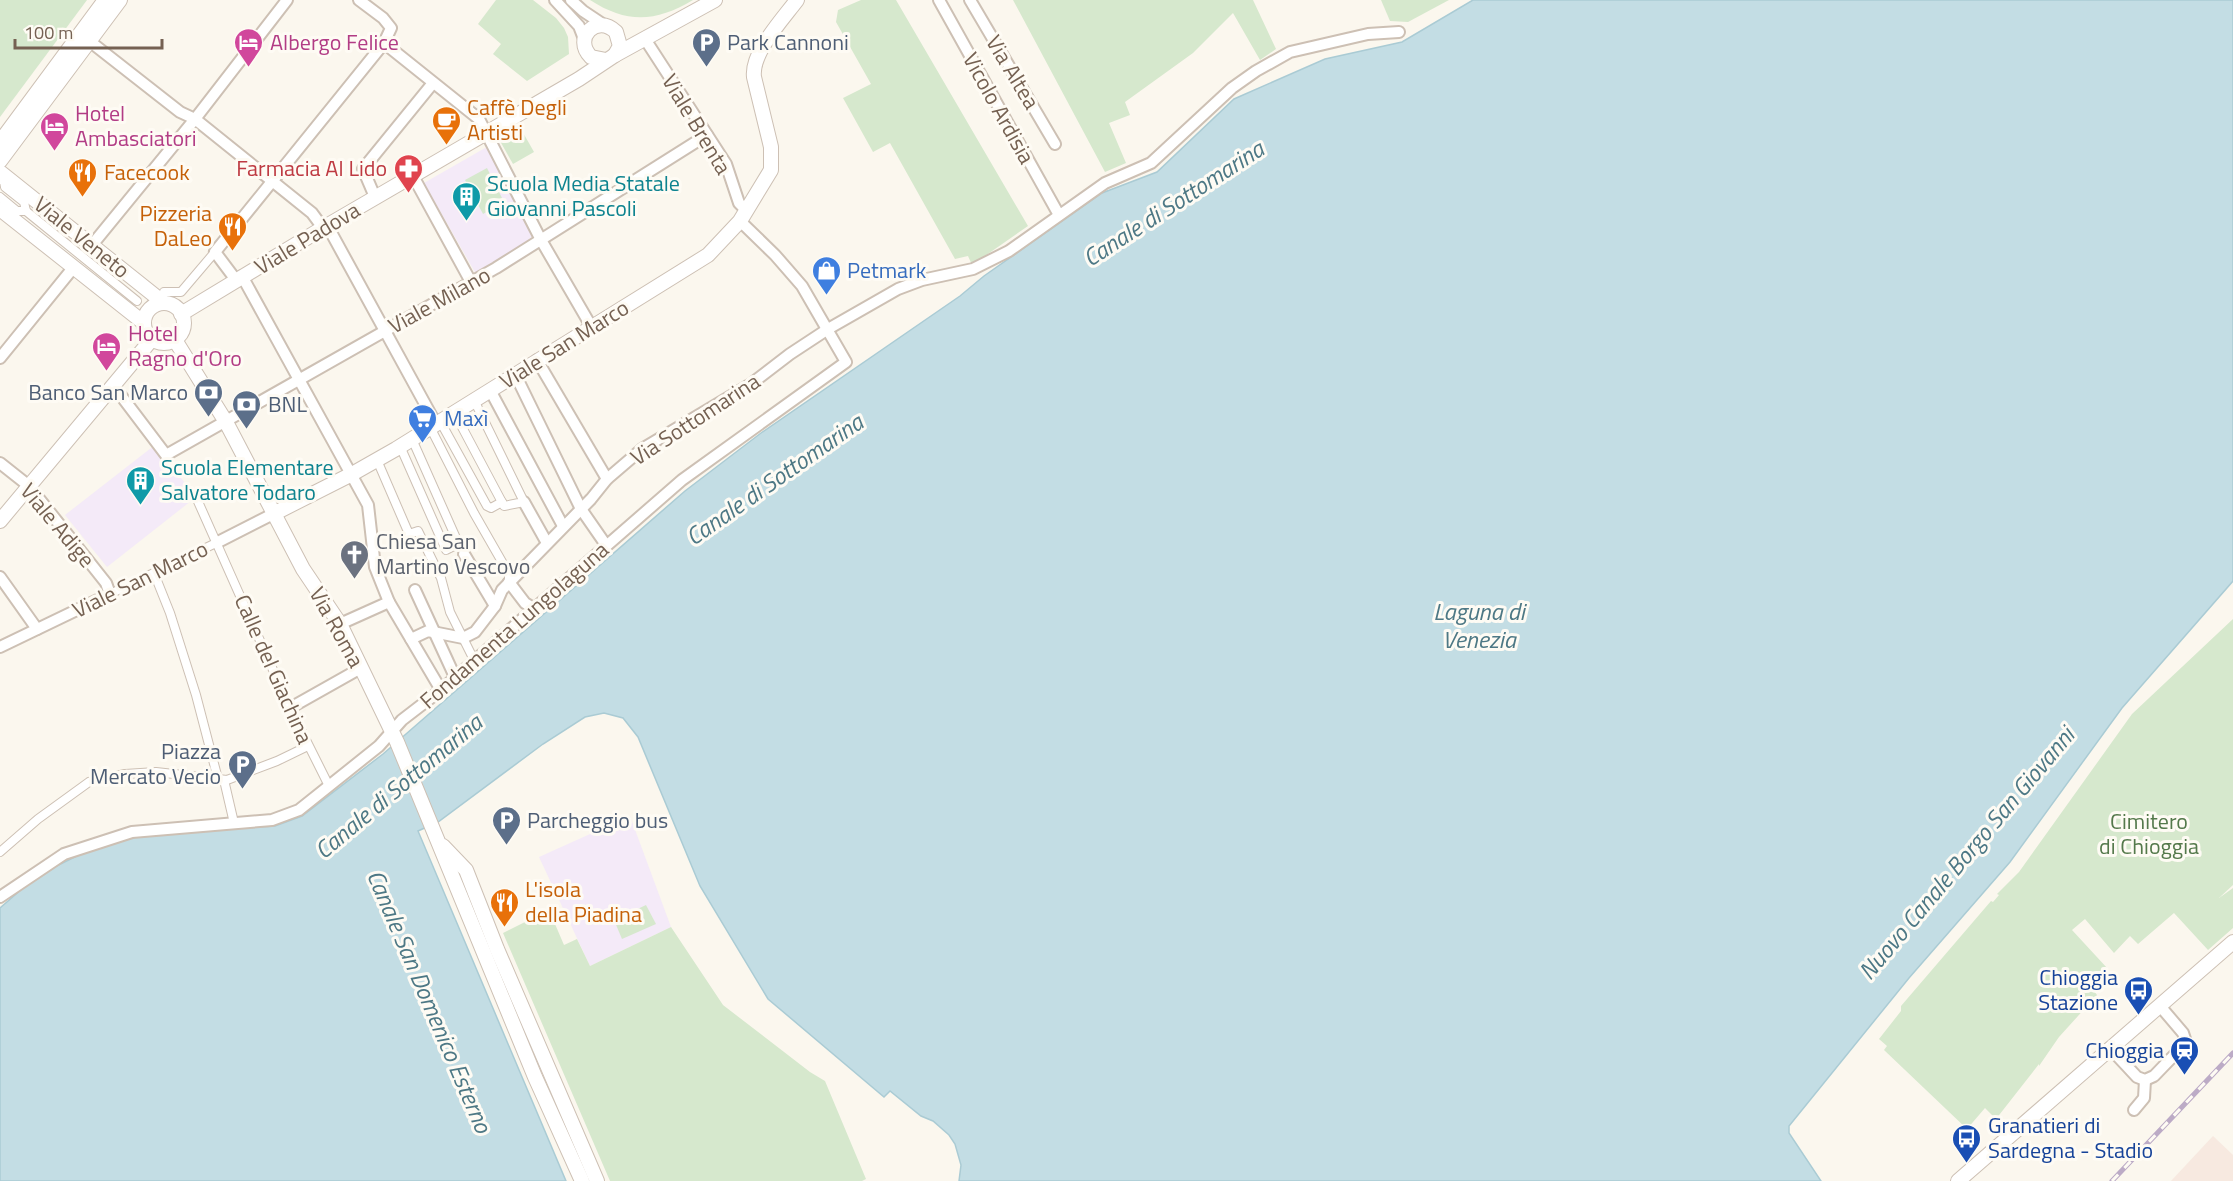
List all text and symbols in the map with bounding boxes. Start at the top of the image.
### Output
scale bar [15,12,162,50]
text: 100 m [24,19,73,46]
place label: Albergo Felice [270,25,399,59]
place label: Park Cannoni [727,25,849,59]
hotel icon: Albergo Felice [233,26,265,68]
parking icon: Park Cannoni [690,26,722,68]
street label: Via Altea [977,28,1049,116]
street label: Vicolo Ardisia [954,46,1044,170]
street label: Viale Brenta [654,67,740,181]
place label: Caffè Degli Artisti [467,90,567,149]
place label: Hotel Ambasciatori [75,96,197,155]
cafe icon: Caffè Degli Artisti [430,104,462,146]
hotel icon: Hotel Ambasciatori [38,110,70,152]
water label: Canale di Sottomarina [1075,130,1272,275]
place label: Farmacia Al Lido [236,151,387,185]
pharmacy icon: Farmacia Al Lido [392,152,424,194]
place label: Facecook [104,155,190,189]
restaurant icon: Facecook [67,156,99,198]
place label: Scuola Media Statale Giovanni Pascoli [487,166,680,225]
building icon: Scuola Media Statale Giovanni Pascoli [450,180,482,222]
street label: Viale Veneto [27,188,137,286]
street label: Viale Padova [248,193,366,283]
place label: Pizzeria DaLeo [140,196,212,255]
restaurant icon: Pizzeria DaLeo [217,210,249,252]
place label: Petmark [847,253,927,287]
shop icon: Petmark [810,254,842,296]
street label: Viale Milano [382,258,496,342]
street label: Viale San Marco [493,291,635,397]
place label: Hotel Ragno d'Oro [128,316,242,375]
hotel icon: Hotel Ragno d'Oro [91,330,123,372]
street label: Via Sottomarina [623,364,767,474]
place label: Banco San Marco [28,375,188,409]
bank icon: Banco San Marco [193,376,225,418]
place label: BNL [268,387,307,421]
bank icon: BNL [231,388,263,430]
place label: Maxì [444,401,488,435]
supermarket icon: Maxì [407,402,439,444]
water label: Canale di Sottomarina [678,403,872,554]
place label: Scuola Elementare Salvatore Todaro [161,450,334,509]
building icon: Scuola Elementare Salvatore Todaro [124,464,156,506]
street label: Viale Adige [12,475,104,575]
place label: Chiesa San Martino Vescovo [376,524,530,583]
street label: Viale San Marco [66,531,214,627]
street label: Fondamenta Lungolaguna [412,533,616,717]
church icon: Chiesa San Martino Vescovo [339,538,371,580]
street label: Via Roma [301,580,373,674]
street label: Calle del Giachina [226,589,322,749]
water label: Laguna di Venezia [1433,593,1528,657]
water label: Canale di Sottomarina [306,704,491,867]
water label: Nuovo Canale Borgo San Giovanni [1849,716,2085,987]
place label: Piazza Mercato Vecio [90,734,221,793]
parking icon: Piazza Mercato Vecio [226,748,258,790]
place label: Parcheggio bus [527,803,668,837]
parking icon: Parcheggio bus [490,804,522,846]
park label: Cimitero di Chioggia [2099,804,2199,863]
water label: Canale San Domenico Esterno [358,864,502,1139]
place label: L'isola della Piadina [525,872,642,931]
restaurant icon: L'isola della Piadina [488,886,520,928]
place label: Chioggia Stazione [2038,960,2118,1019]
bus stop icon: Chioggia Stazione [2123,974,2155,1016]
place label: Chioggia [2085,1033,2164,1067]
station icon: Chioggia [2169,1034,2201,1076]
place label: Granatieri di Sardegna - Stadio [1988,1108,2153,1167]
bus stop icon: Granatieri di Sardegna - Stadio [1951,1122,1983,1164]

